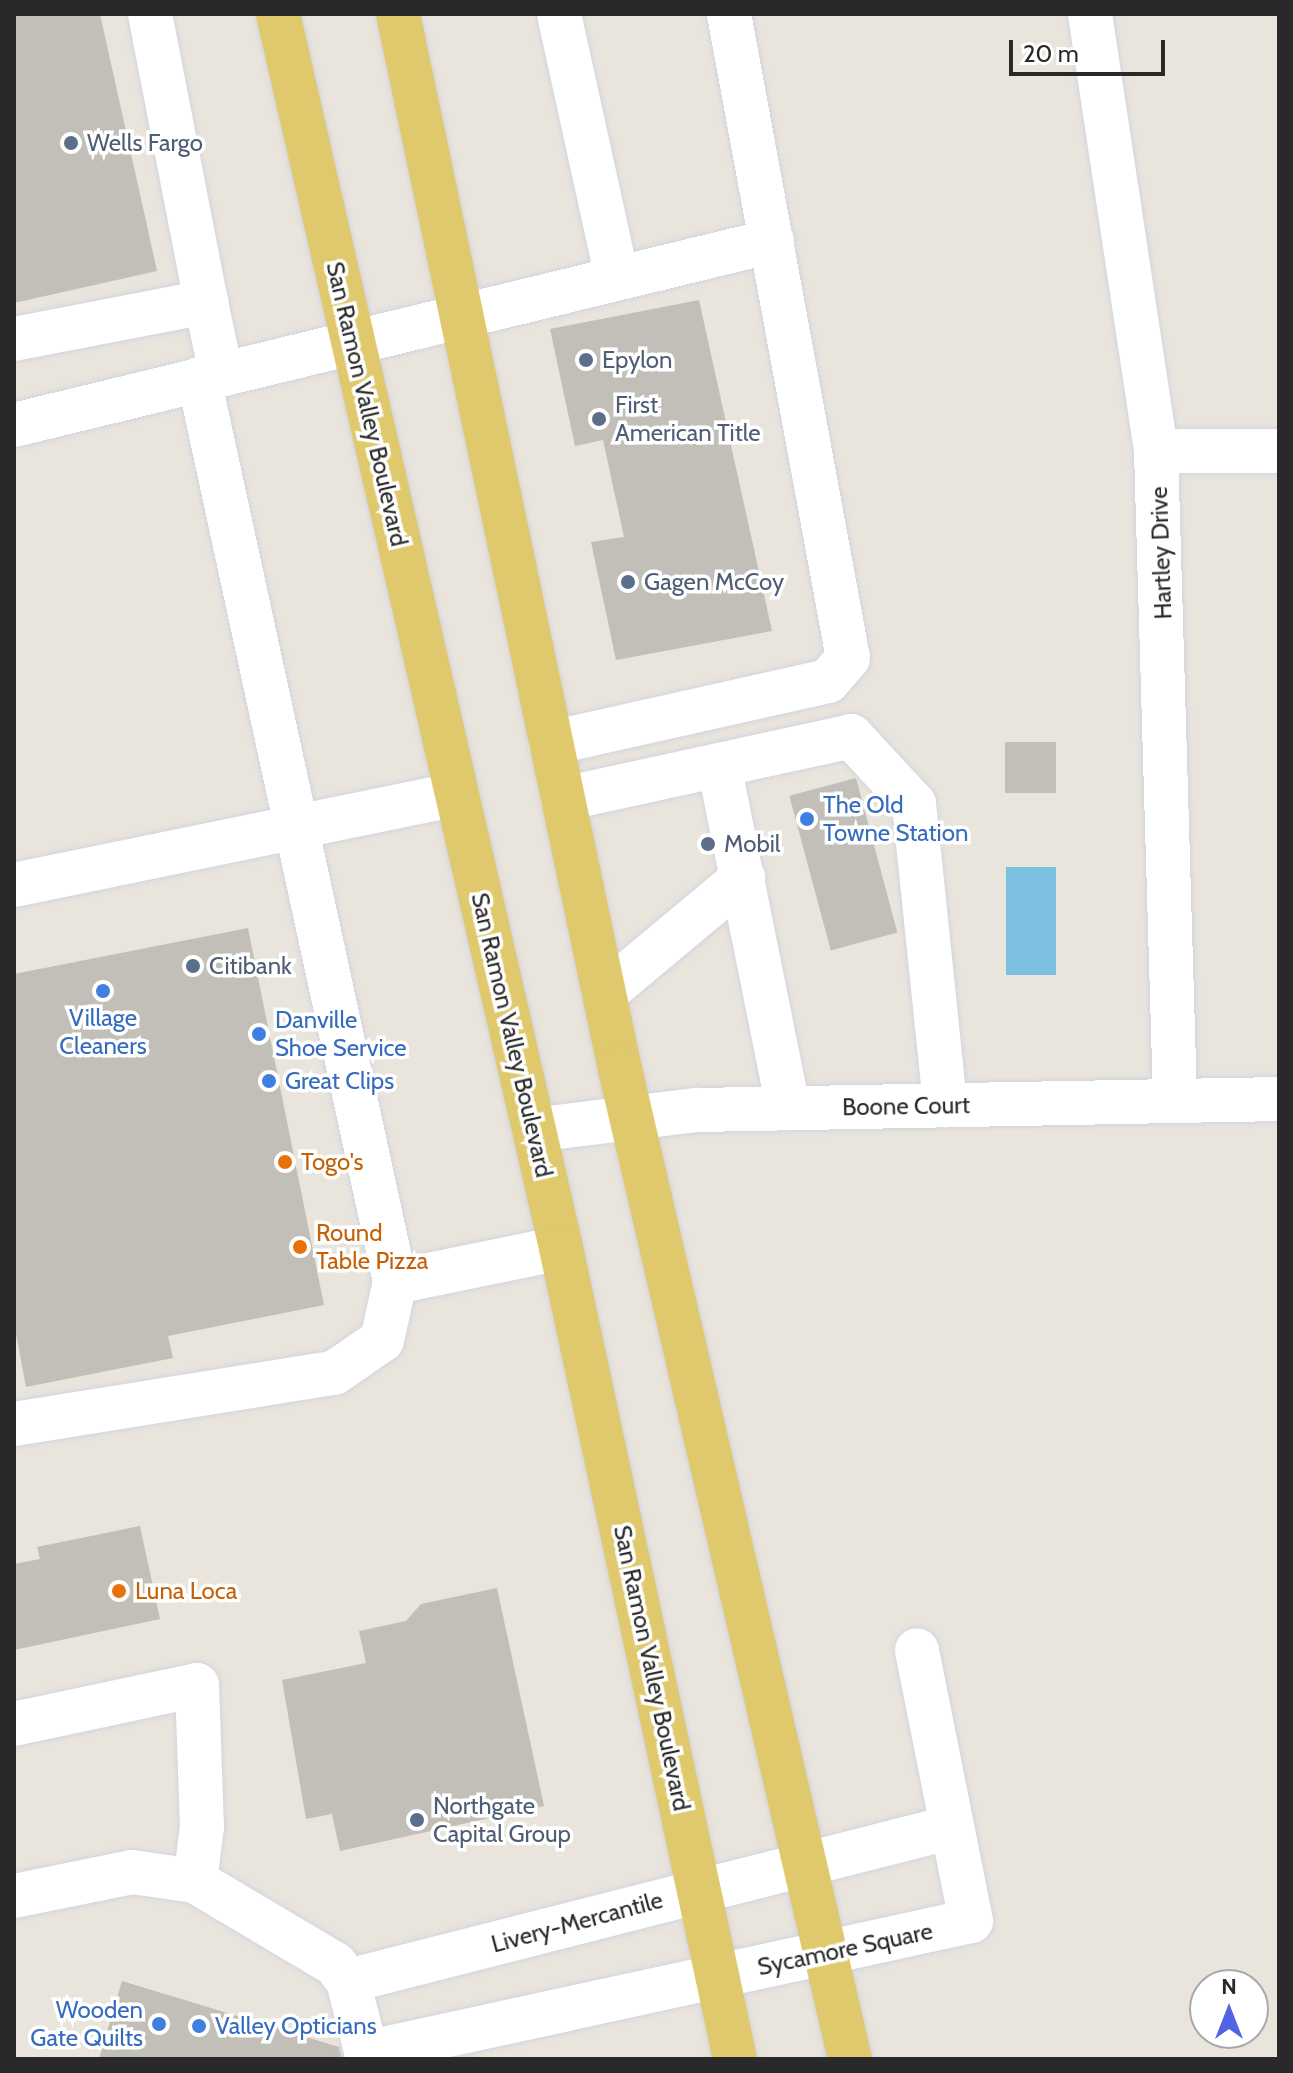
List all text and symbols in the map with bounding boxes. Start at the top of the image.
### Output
scale bar [1013,24,1169,74]
text: 20 m [1023,39,1079,68]
place label: Wells Fargo [87,129,203,157]
marker: Wells Fargo [62,134,80,152]
street label: San Ramon Valley Boulevard [320,259,414,549]
place label: Epylon [602,346,672,374]
marker: Epylon [577,351,595,369]
place label: First American Title [615,391,761,447]
marker: First American Title [590,410,608,428]
street label: Hartley Drive [1144,486,1178,620]
place label: Gagen McCoy [644,568,784,596]
marker: Gagen McCoy [619,573,637,591]
place label: The Old Towne Station [823,791,968,847]
marker: The Old Towne Station [798,810,816,828]
place label: Mobil [724,830,780,858]
marker: Mobil [699,835,717,853]
street label: San Ramon Valley Boulevard [465,890,559,1180]
place label: Citibank [209,952,292,980]
marker: Citibank [184,957,202,975]
marker: Village Cleaners [94,982,112,1000]
place label: Village Cleaners [59,1004,147,1060]
place label: Danville Shoe Service [275,1006,407,1062]
marker: Danville Shoe Service [250,1025,268,1043]
place label: Great Clips [285,1067,394,1095]
marker: Great Clips [260,1072,278,1090]
street label: Boone Court [842,1090,970,1122]
place label: Togo's [301,1148,364,1176]
marker: Togo's [276,1153,294,1171]
place label: Round Table Pizza [316,1219,428,1275]
marker: Round Table Pizza [291,1238,309,1256]
street label: San Ramon Valley Boulevard [608,1523,696,1813]
place label: Luna Loca [135,1577,237,1605]
marker: Luna Loca [110,1582,128,1600]
place label: Northgate Capital Group [433,1792,571,1848]
marker: Northgate Capital Group [408,1811,426,1829]
street label: Livery-Mercantile [488,1885,666,1959]
street label: Sycamore Square [755,1916,935,1982]
north arrow [1189,1969,1269,2049]
text: N [1221,1973,1237,2000]
place label: Wooden Gate Quilts [30,1996,143,2052]
place label: Valley Opticians [215,2012,377,2040]
marker: Wooden Gate Quilts [150,2015,168,2033]
marker: Valley Opticians [190,2017,208,2035]

